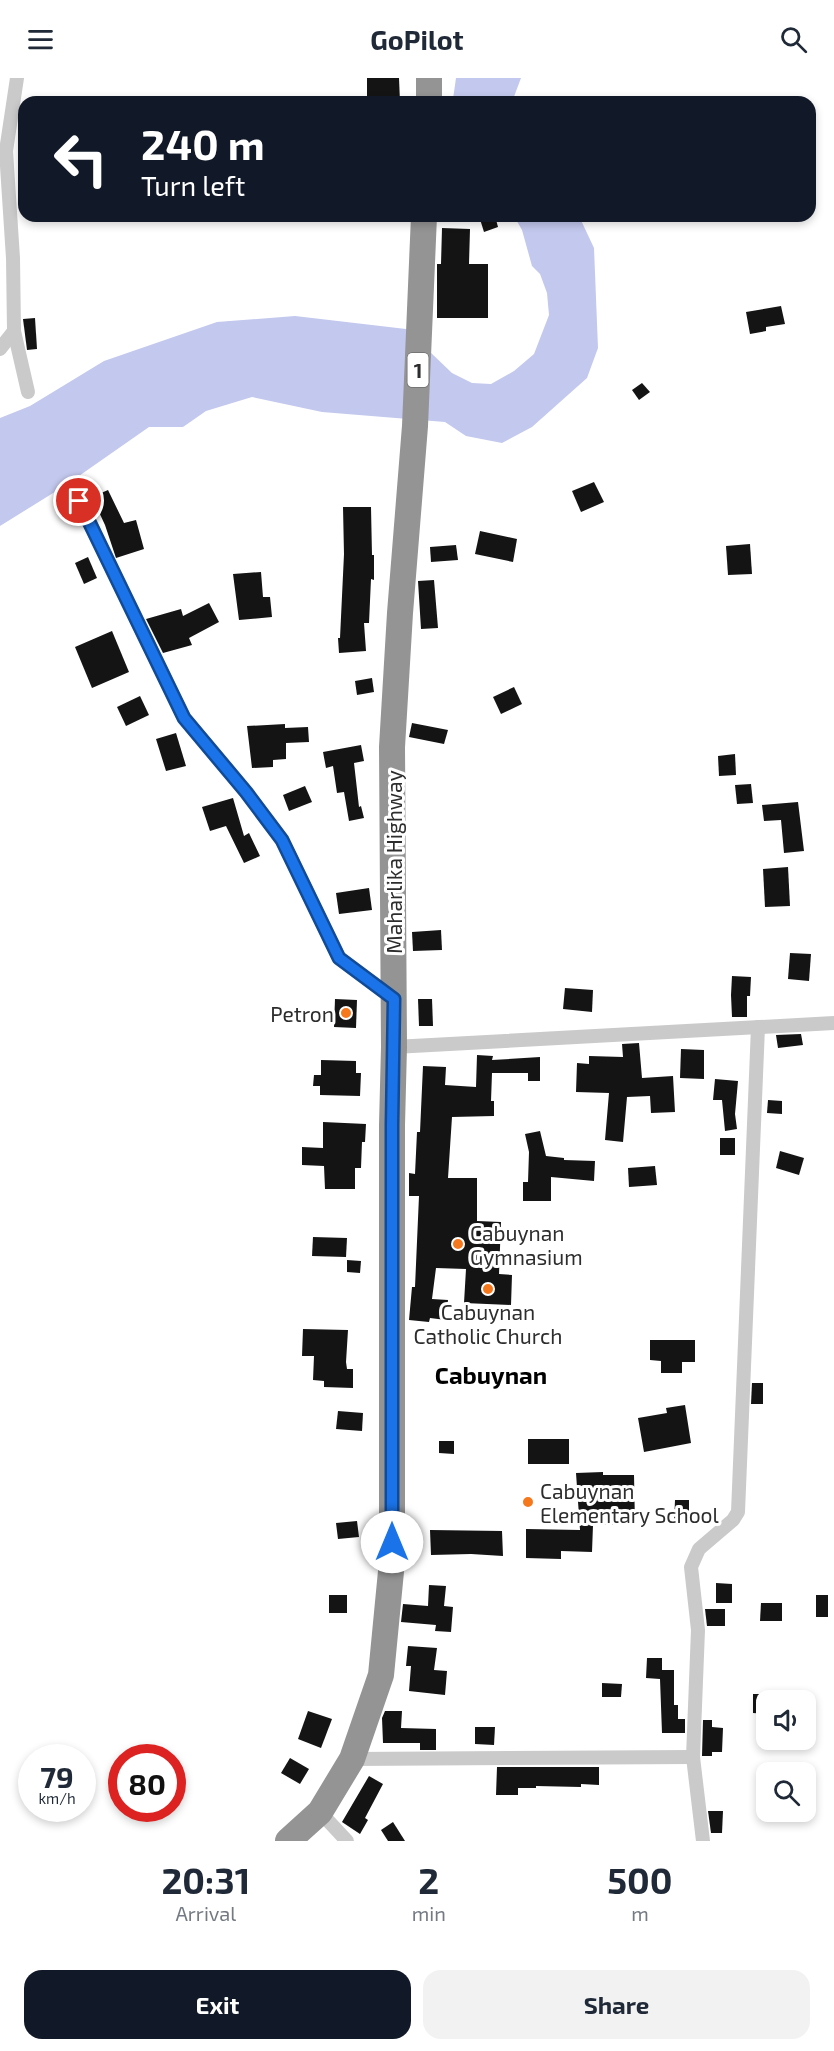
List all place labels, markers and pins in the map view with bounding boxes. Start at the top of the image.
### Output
pin [53,475,104,526]
place label: Petron [270,1001,334,1026]
marker: Petron [339,1006,353,1020]
place label: Cabuynan Gymnasium [470,1220,583,1269]
marker: Cabuynan Gymnasium [451,1237,465,1251]
marker: Cabuynan Catholic Church [481,1282,495,1296]
place label: Cabuynan Catholic Church [414,1299,562,1348]
place label: Cabuynan Elementary School [540,1478,720,1527]
marker: Cabuynan Elementary School [521,1495,535,1509]

